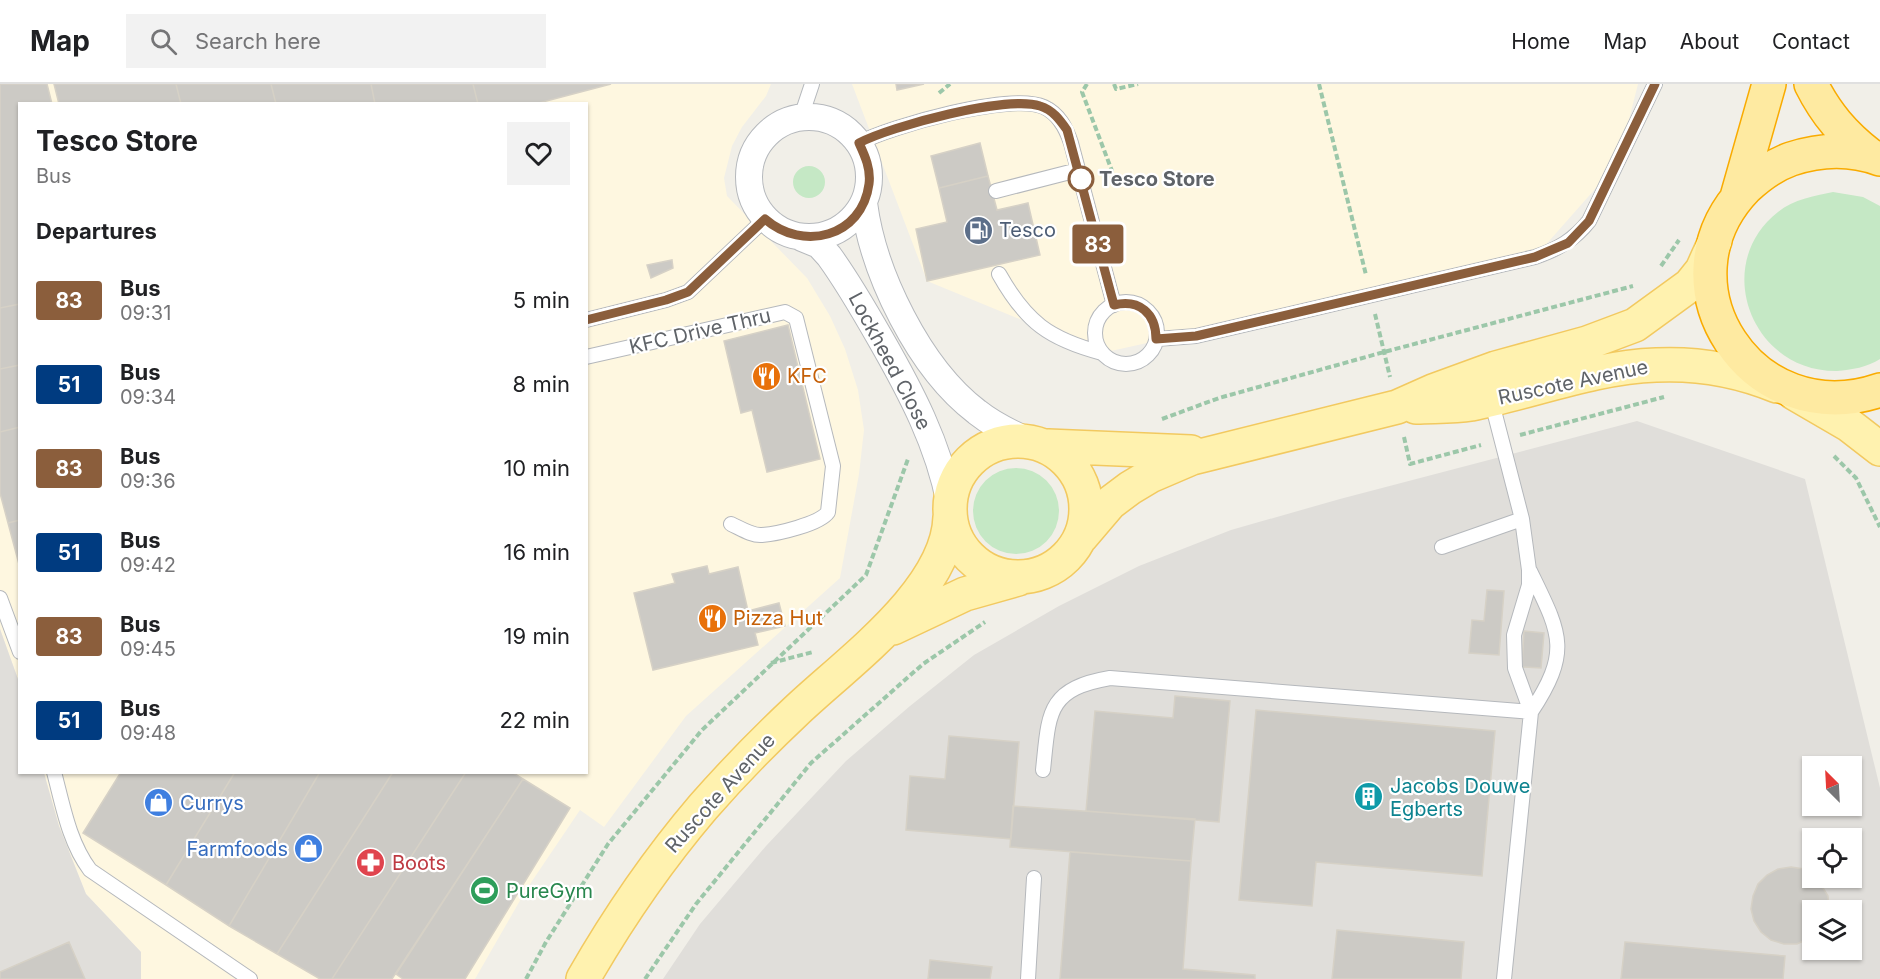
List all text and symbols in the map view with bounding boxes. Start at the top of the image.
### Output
search box [126,14,546,68]
text: Map [30,24,90,58]
icon: search [147,25,180,58]
text: Search here [195,28,321,54]
text: Home [1511,29,1570,54]
text: Map [1603,29,1647,54]
text: About [1680,29,1739,54]
text: Contact [1772,29,1850,54]
button: heart [507,122,570,185]
text: Tesco Store [36,124,198,158]
text: Bus [36,164,71,188]
marker: Tesco Store [1068,166,1094,192]
place label: Tesco Store [1099,167,1215,191]
fuel station icon: Tesco [962,214,994,246]
text: Departures [36,218,157,244]
place label: Tesco [999,218,1056,242]
line badge: 83 [1071,224,1125,264]
text: 83 [1084,232,1112,257]
text: Bus [120,275,161,301]
text: 5 min [513,287,570,313]
text: 83 [55,288,83,313]
street label: Lockheed Close [844,288,936,434]
text: 09:31 [120,301,171,325]
street label: KFC Drive Thru [627,303,773,359]
street label: Ruscote Avenue [1496,354,1650,410]
text: Bus [120,359,161,385]
restaurant icon: KFC [750,360,782,392]
place label: KFC [787,364,827,388]
text: 8 min [513,371,570,397]
text: 51 [58,372,80,397]
text: 09:34 [120,385,176,409]
text: Bus [120,443,161,469]
text: 10 min [503,455,570,481]
text: 83 [55,456,83,481]
text: 09:36 [120,469,176,493]
text: Bus [120,527,161,553]
text: 16 min [504,539,570,565]
text: 51 [58,540,80,565]
text: 09:42 [120,553,176,577]
restaurant icon: Pizza Hut [696,602,728,634]
place label: Pizza Hut [733,606,823,630]
text: Bus [120,611,161,637]
text: 19 min [504,623,570,649]
text: 83 [55,624,83,649]
text: 09:45 [120,637,176,661]
text: Bus [120,695,161,721]
text: 22 min [499,707,570,733]
text: 51 [58,708,80,733]
text: 09:48 [120,721,176,745]
street label: Ruscote Avenue [660,728,780,858]
north arrow [1802,756,1862,816]
map controls [1802,756,1862,960]
place label: Jacobs Douwe Egberts [1390,774,1530,821]
building icon: Jacobs Douwe Egberts [1353,781,1385,813]
shop icon: Currys [143,787,175,819]
place label: Currys [180,791,244,815]
button: locate [1802,828,1862,888]
shop icon: Farmfoods [293,833,325,865]
place label: Farmfoods [186,837,288,861]
pharmacy icon: Boots [355,847,387,879]
place label: Boots [392,851,446,875]
sports icon: PureGym [469,875,501,907]
place label: PureGym [506,879,593,903]
button: layers [1802,900,1862,960]

